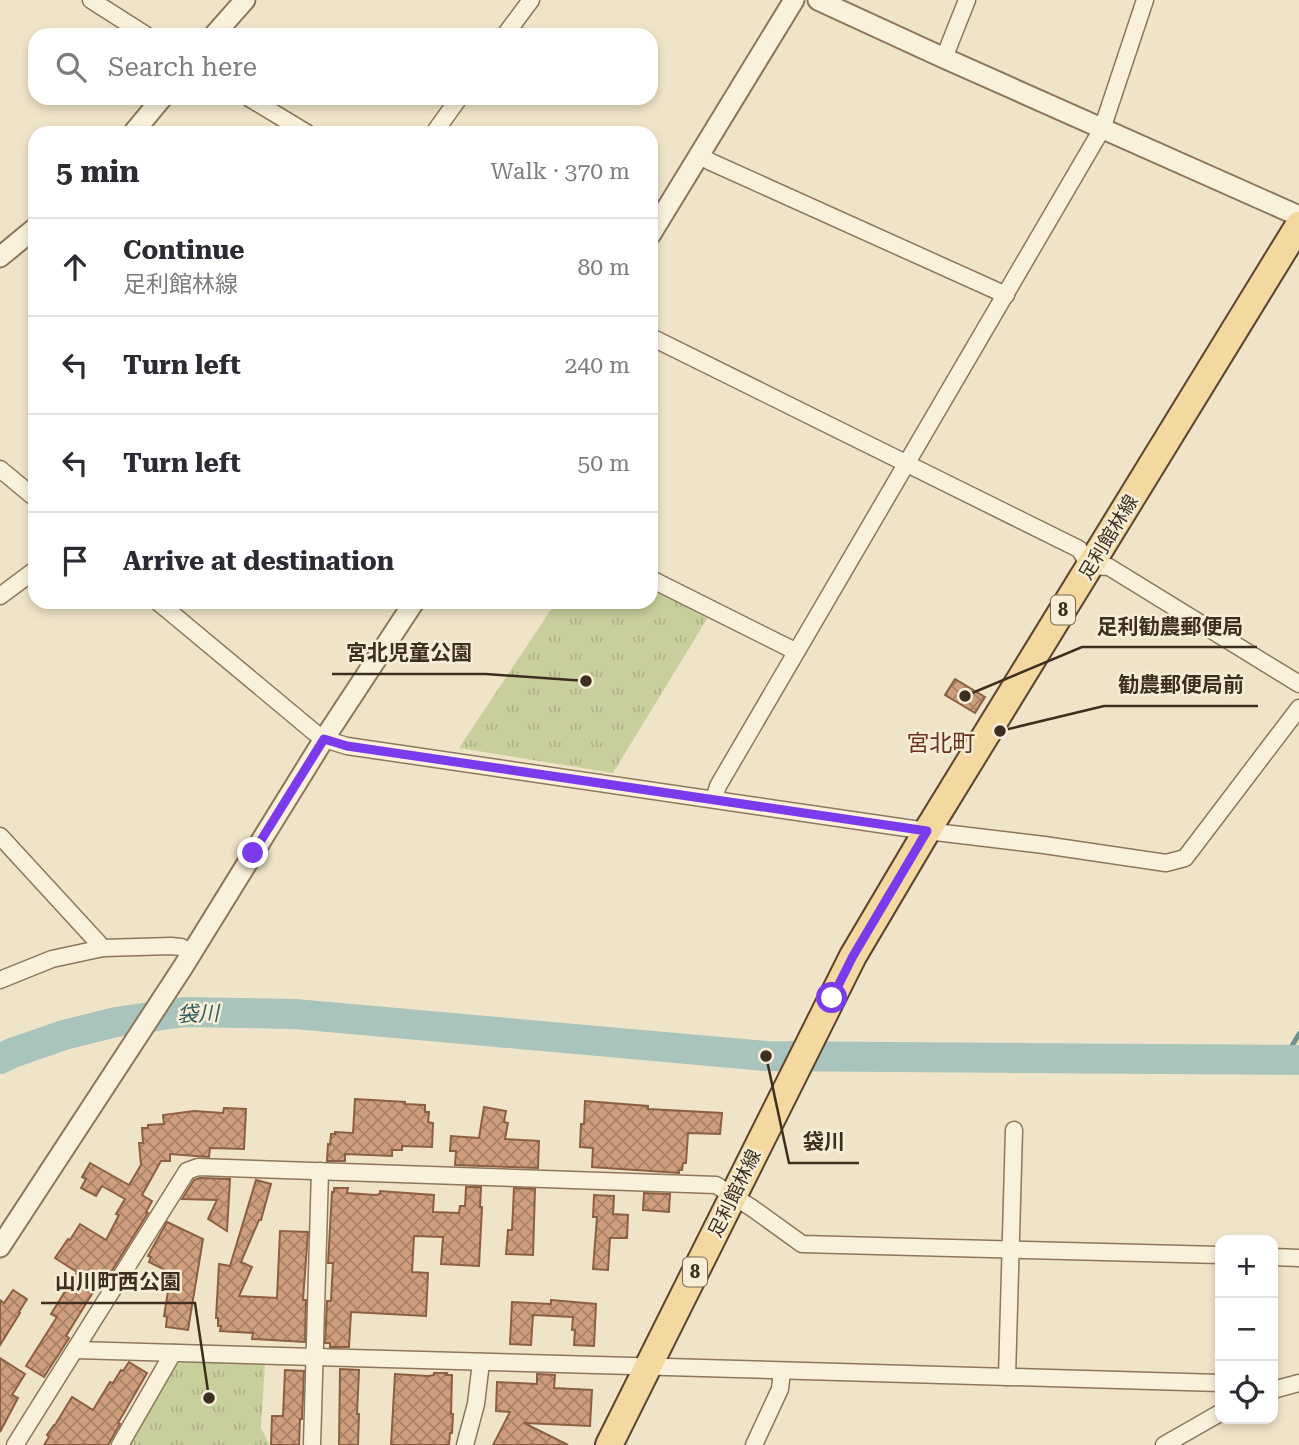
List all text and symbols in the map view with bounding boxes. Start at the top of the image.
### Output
search box [28,28,658,105]
icon: search [52,48,90,86]
text: Search here [108,52,257,82]
text: 5 min [56,154,139,189]
text: Walk · 370 m [491,158,630,185]
text: Continue [123,235,245,265]
icon: ahead [56,248,94,286]
text: 80 m [577,254,630,281]
text: 足利館林線 [123,271,238,298]
icon: left [56,346,94,384]
text: Turn left [123,350,241,380]
text: 240 m [565,352,630,379]
icon: left [56,444,94,482]
text: Turn left [123,448,241,478]
text: 50 m [577,450,630,477]
street label: 足利館林線 [1074,491,1143,584]
icon: arrive [56,542,94,580]
text: Arrive at destination [123,546,394,576]
road number: 8 [1051,596,1075,624]
callout: 足利勧農郵便局 [1082,605,1257,647]
text: 足利勧農郵便局 [1097,615,1244,639]
callout: 宮北児童公園 [332,632,486,674]
text: 宮北児童公園 [346,641,472,665]
callout: 勧農郵便局前 [1104,664,1258,706]
text: 勧農郵便局前 [1118,673,1244,697]
district label: 宮北町 [907,730,976,757]
route end [237,837,268,868]
route start [816,982,847,1013]
water label: 袋川 [177,1001,221,1027]
callout: 袋川 [789,1121,859,1163]
text: 袋川 [803,1130,845,1154]
street label: 足利館林線 [703,1145,766,1241]
map controls [1215,1235,1278,1424]
button: + [1215,1235,1278,1298]
road number: 8 [683,1258,707,1287]
callout: 山川町西公園 [41,1261,195,1303]
text: 山川町西公園 [55,1270,181,1294]
button: − [1215,1298,1278,1361]
button: locate [1215,1361,1278,1424]

